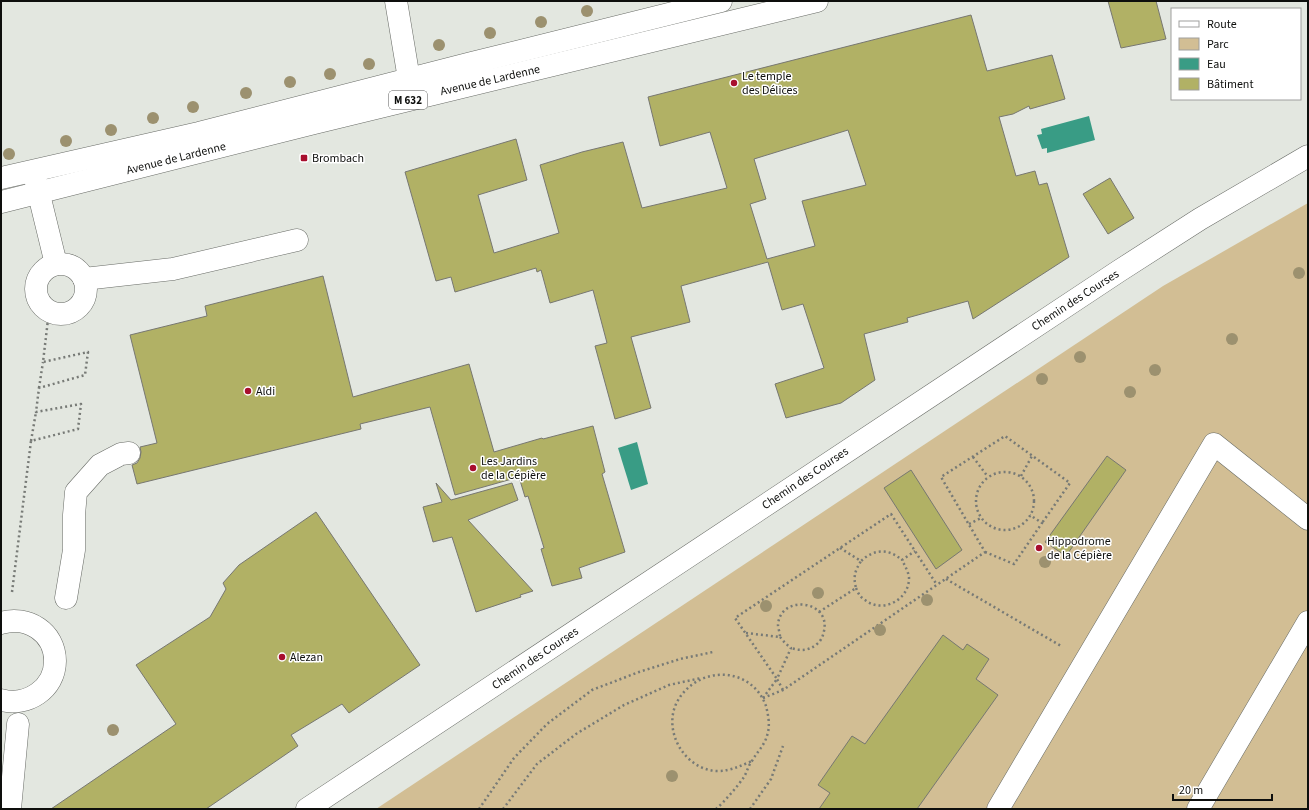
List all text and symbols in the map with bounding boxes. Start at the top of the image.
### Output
legend [1171,8,1301,100]
text: Route [1207,16,1237,33]
text: Parc [1207,36,1229,53]
text: Eau [1207,56,1226,73]
street label: Avenue de Lardenne [438,61,542,100]
place label: Le temple des Délices [742,68,798,99]
text: Bâtiment [1207,76,1253,93]
marker: Le temple des Délices [729,78,739,88]
road number: M 632 [389,91,427,109]
street label: Avenue de Lardenne [125,138,228,179]
place label: Brombach [312,150,364,167]
marker: Brombach [299,153,309,163]
street label: Chemin des Courses [1028,266,1122,335]
place label: Aldi [256,383,275,400]
marker: Aldi [243,386,253,396]
street label: Chemin des Courses [759,443,852,514]
place label: Les Jardins de la Cépière [481,453,546,484]
marker: Les Jardins de la Cépière [468,463,478,473]
place label: Hippodrome de la Cépière [1047,533,1112,564]
marker: Hippodrome de la Cépière [1034,543,1044,553]
street label: Chemin des Courses [489,623,582,694]
place label: Alezan [290,649,323,666]
marker: Alezan [277,652,287,662]
scale bar [1173,776,1272,802]
text: 20 m [1179,782,1203,799]

